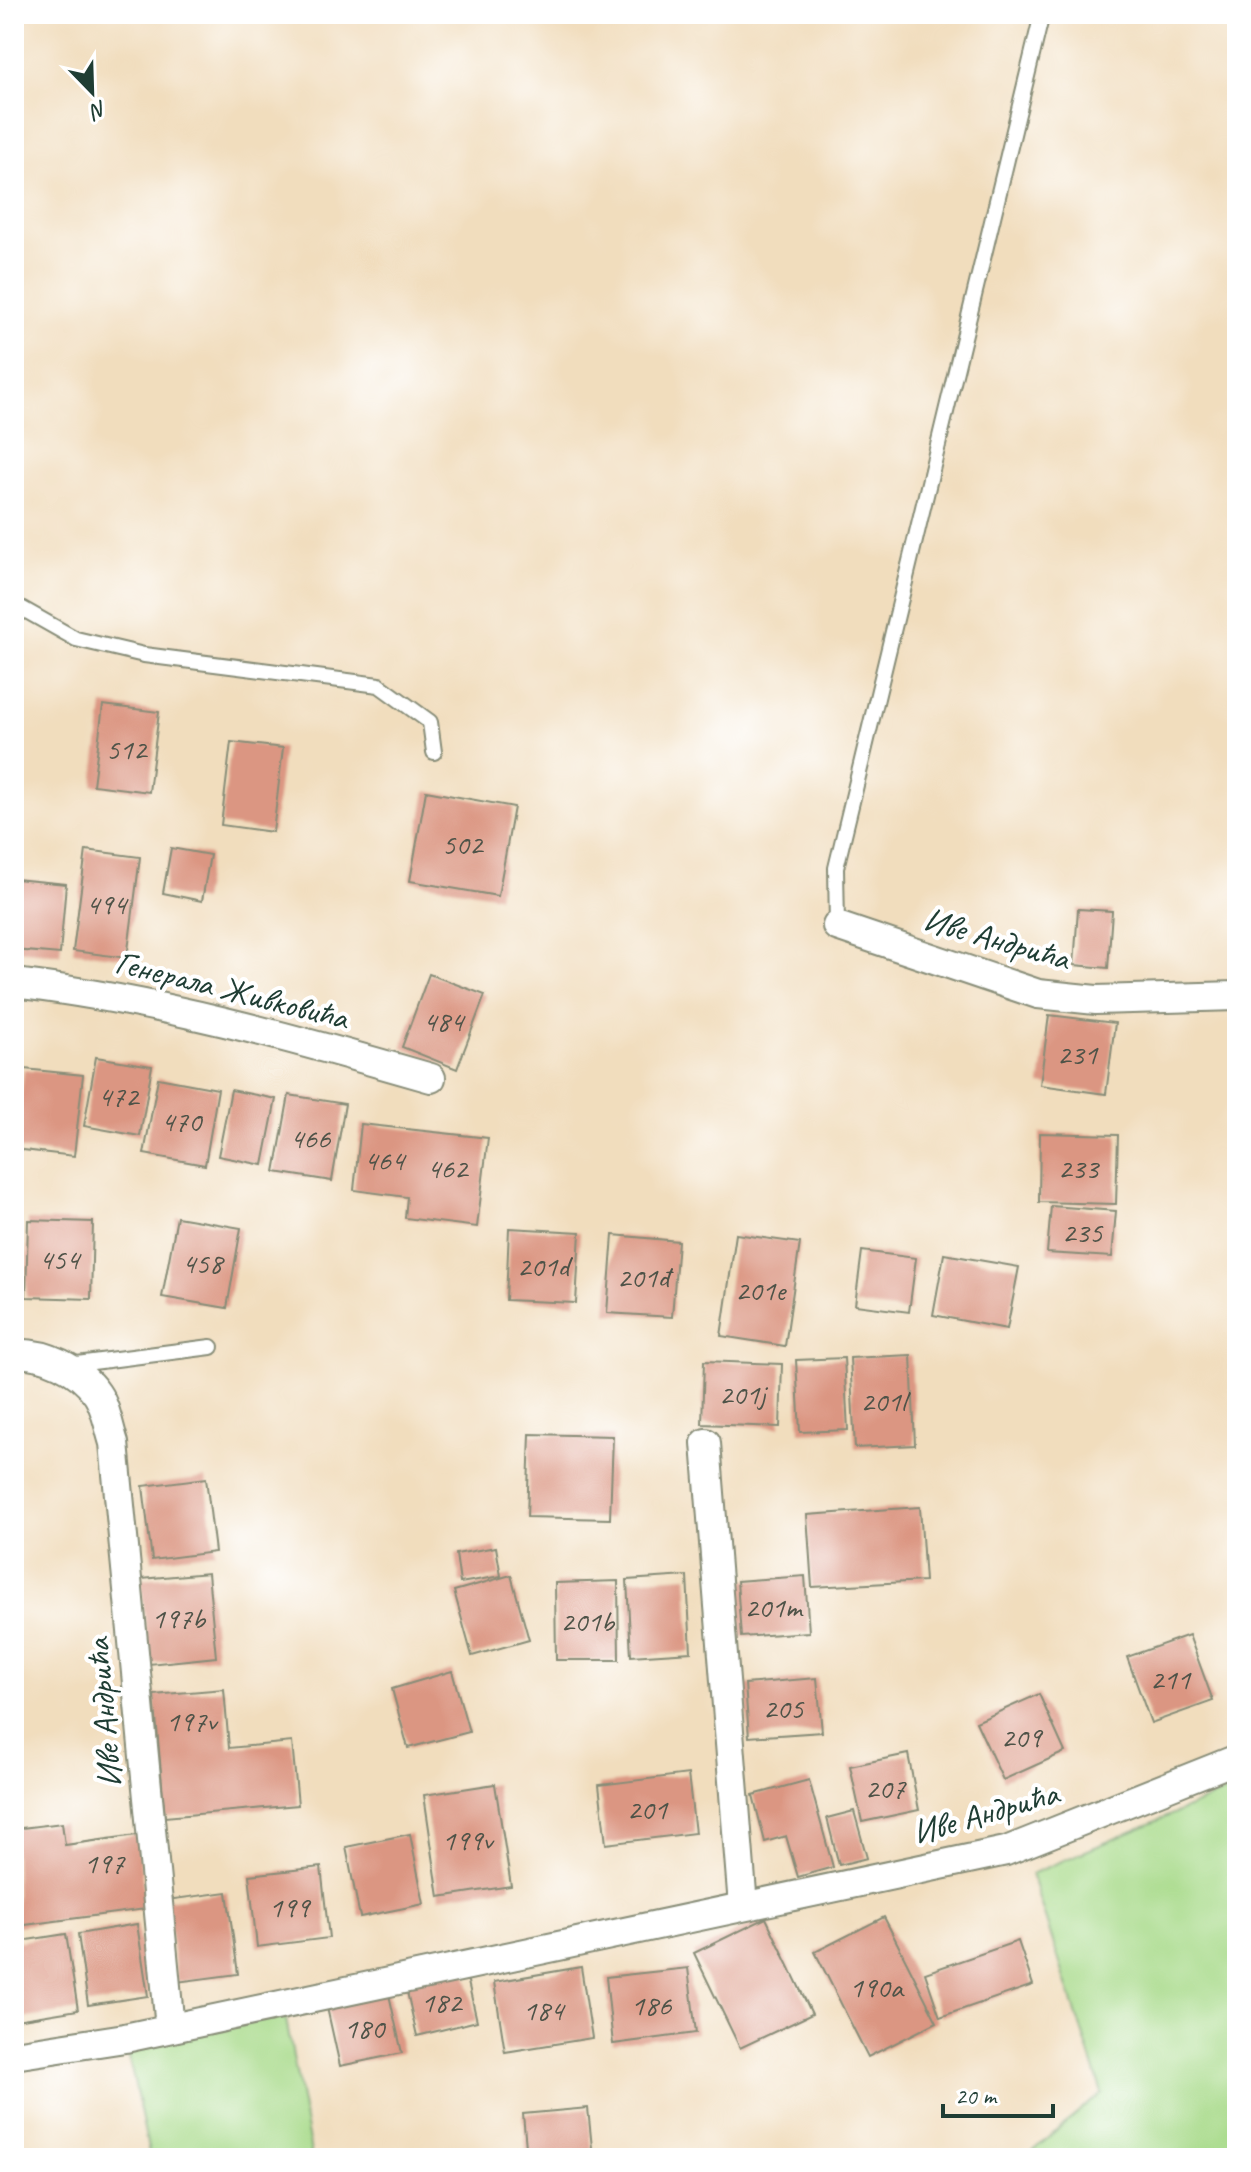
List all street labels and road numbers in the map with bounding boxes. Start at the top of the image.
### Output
street label: Иве Андрића [919,897,1077,980]
street label: Генерала Живковића [111,940,355,1040]
street label: Иве Андрића [75,1634,131,1789]
street label: Иве Андрића [907,1771,1065,1854]

